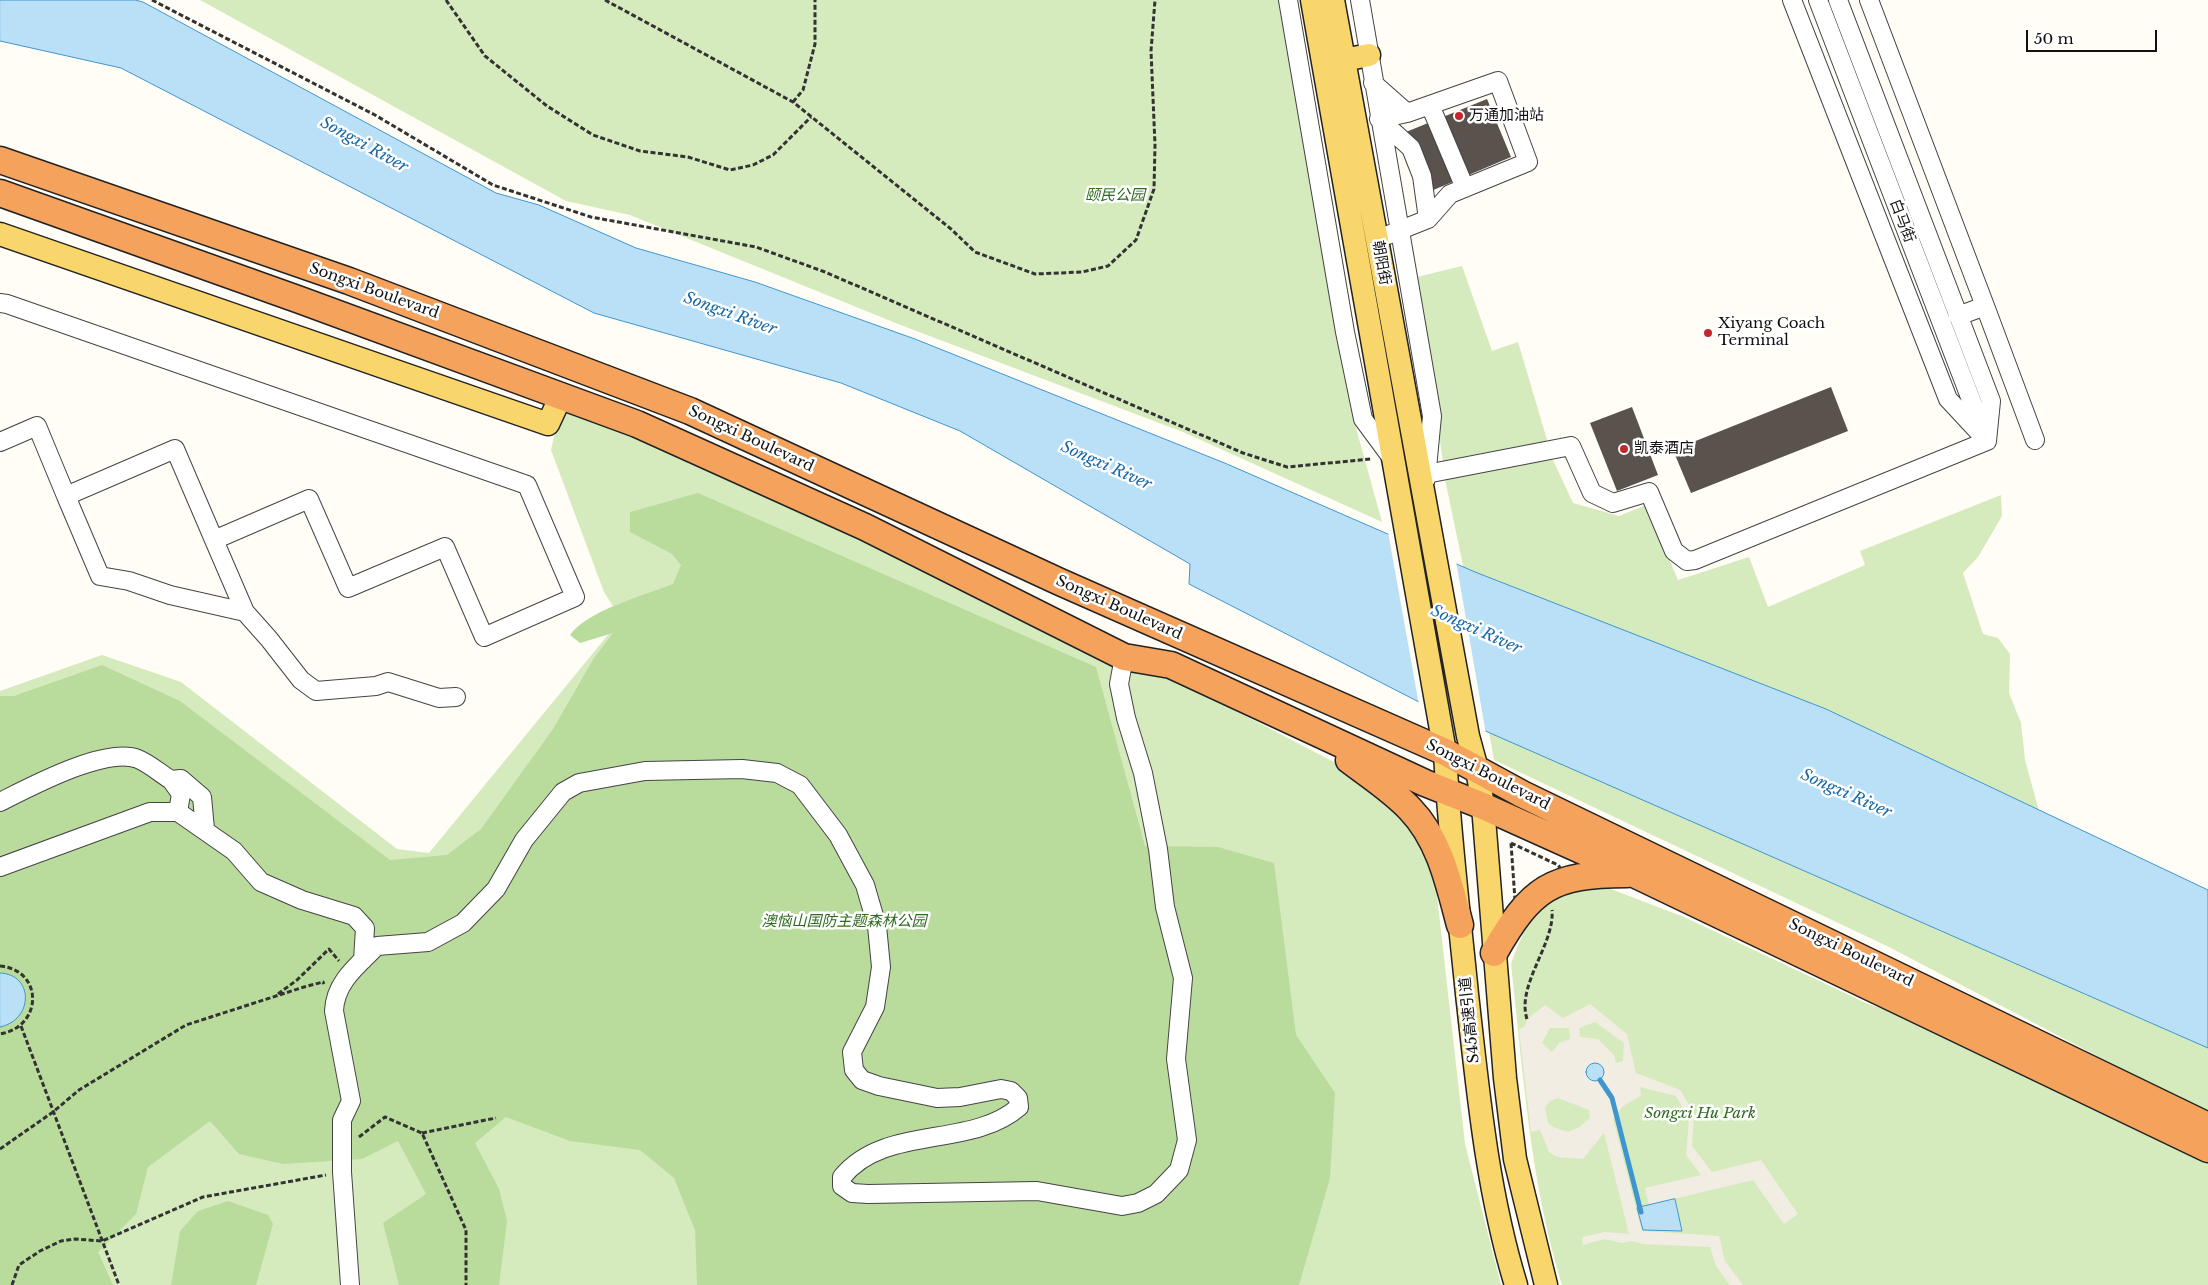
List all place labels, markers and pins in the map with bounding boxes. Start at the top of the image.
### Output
place label: 万通加油站 [1469,107,1544,125]
marker: 万通加油站 [1453,110,1465,122]
place label: Xiyang Coach Terminal [1718,315,1825,350]
marker: Xiyang Coach Terminal [1702,327,1714,339]
place label: 凯泰酒店 [1634,440,1694,458]
marker: 凯泰酒店 [1618,443,1630,455]

